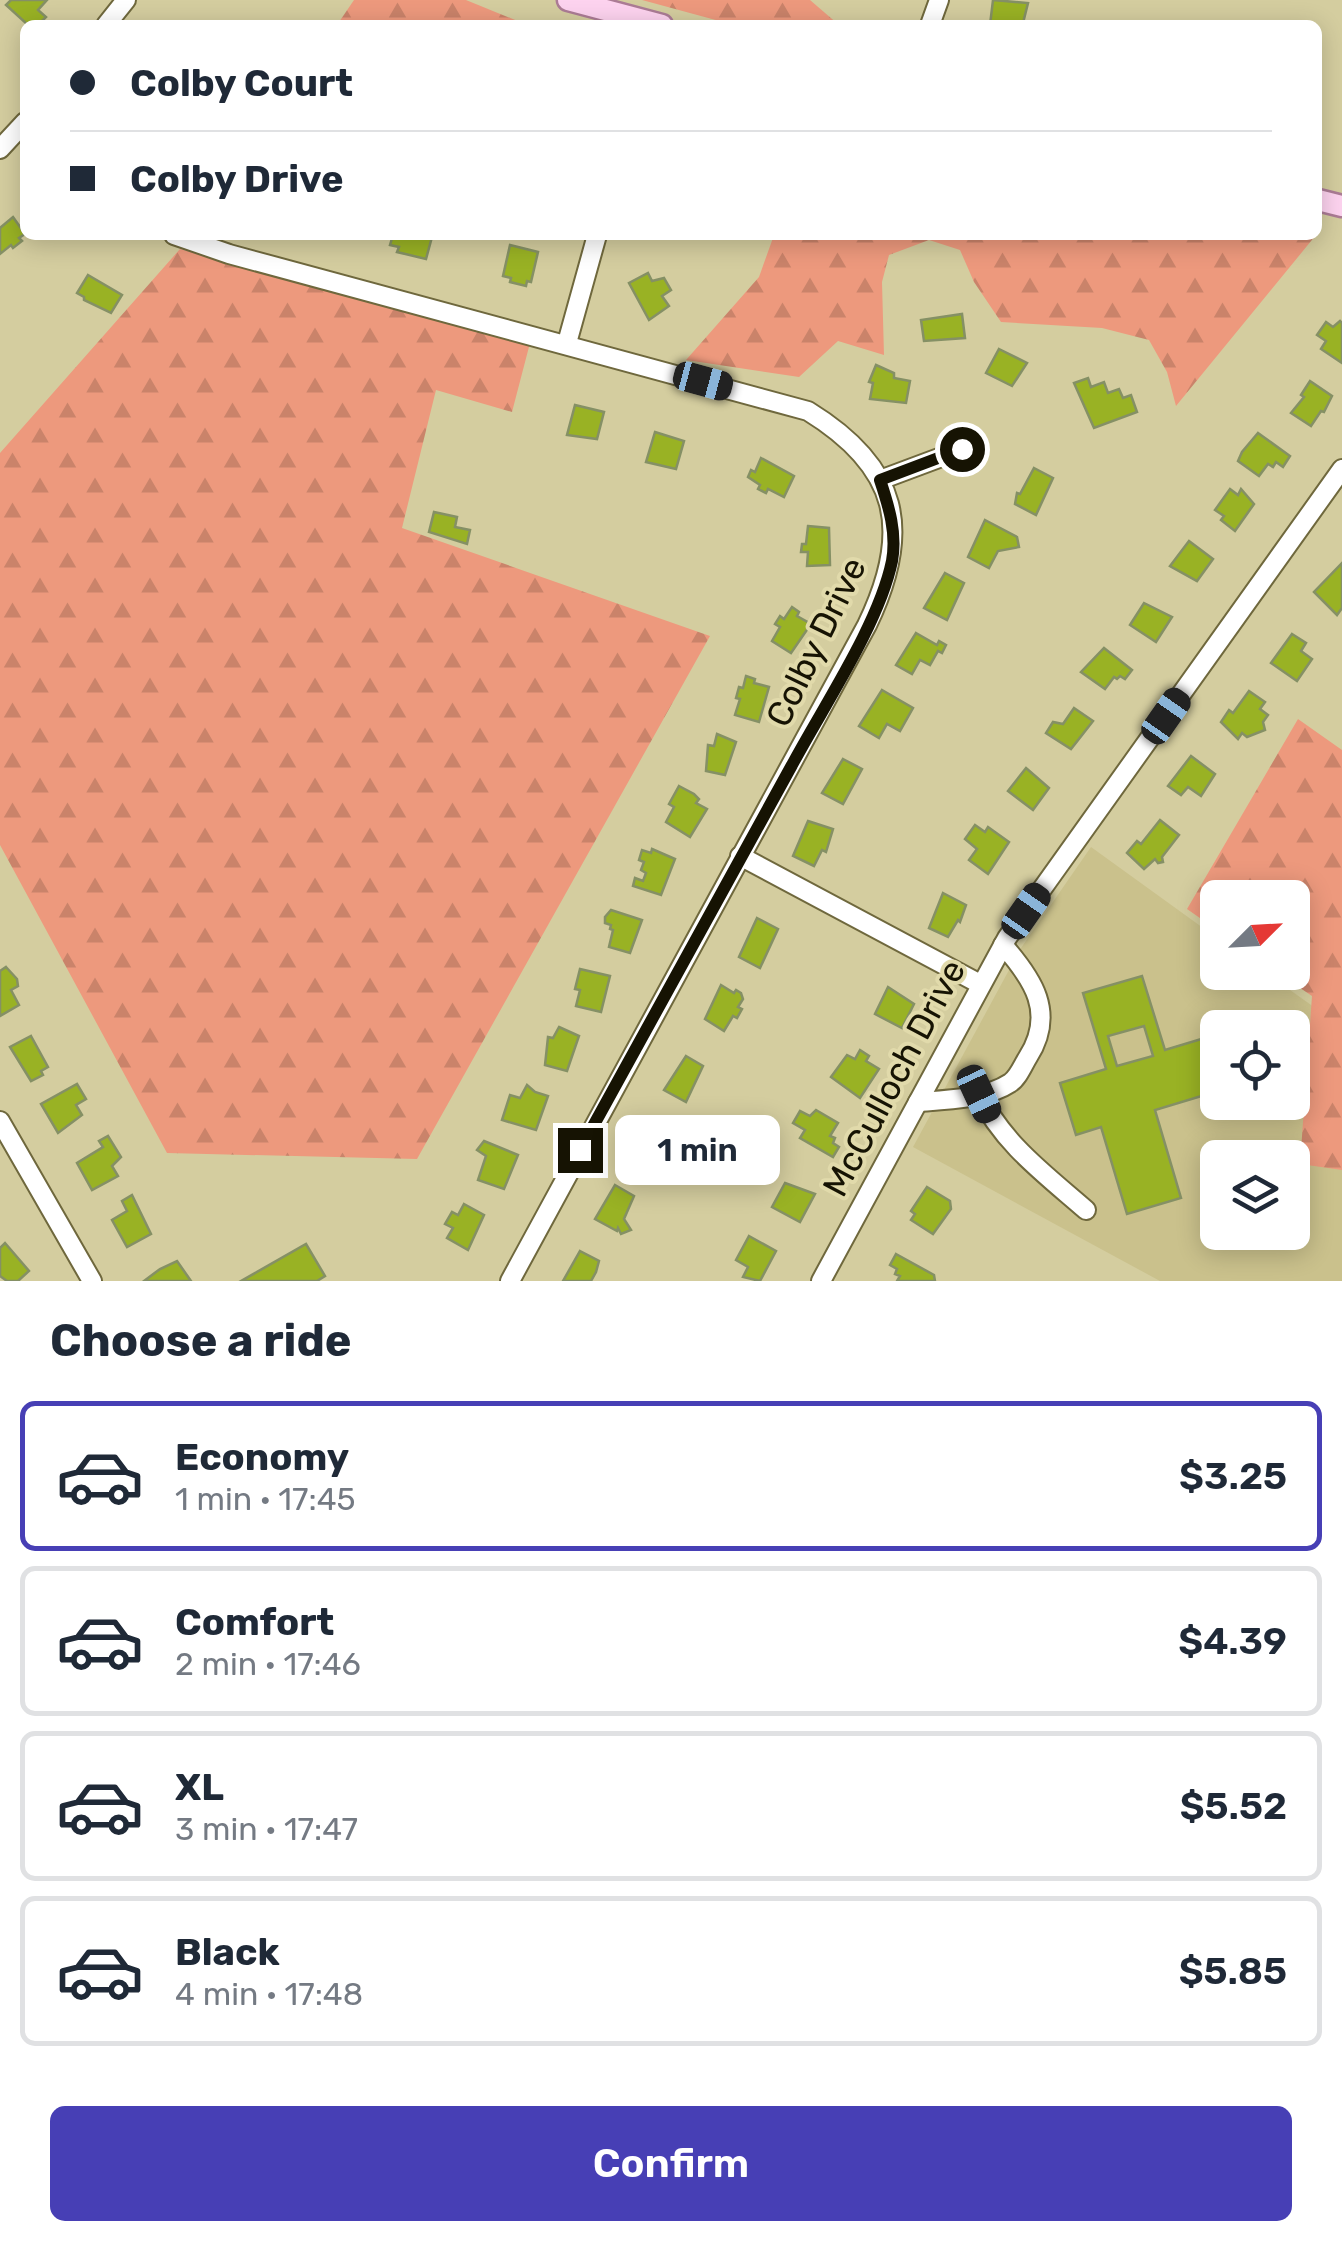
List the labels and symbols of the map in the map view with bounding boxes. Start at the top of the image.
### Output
car [670,359,736,403]
route start [940,427,985,472]
street label: Colby Drive [757,550,875,734]
car [1137,683,1195,749]
car [997,878,1055,944]
north arrow [1200,880,1310,990]
street label: McCulloch Drive [814,952,974,1204]
car [953,1060,1005,1128]
callout: 1 min [615,1115,780,1185]
route end [558,1128,603,1173]

